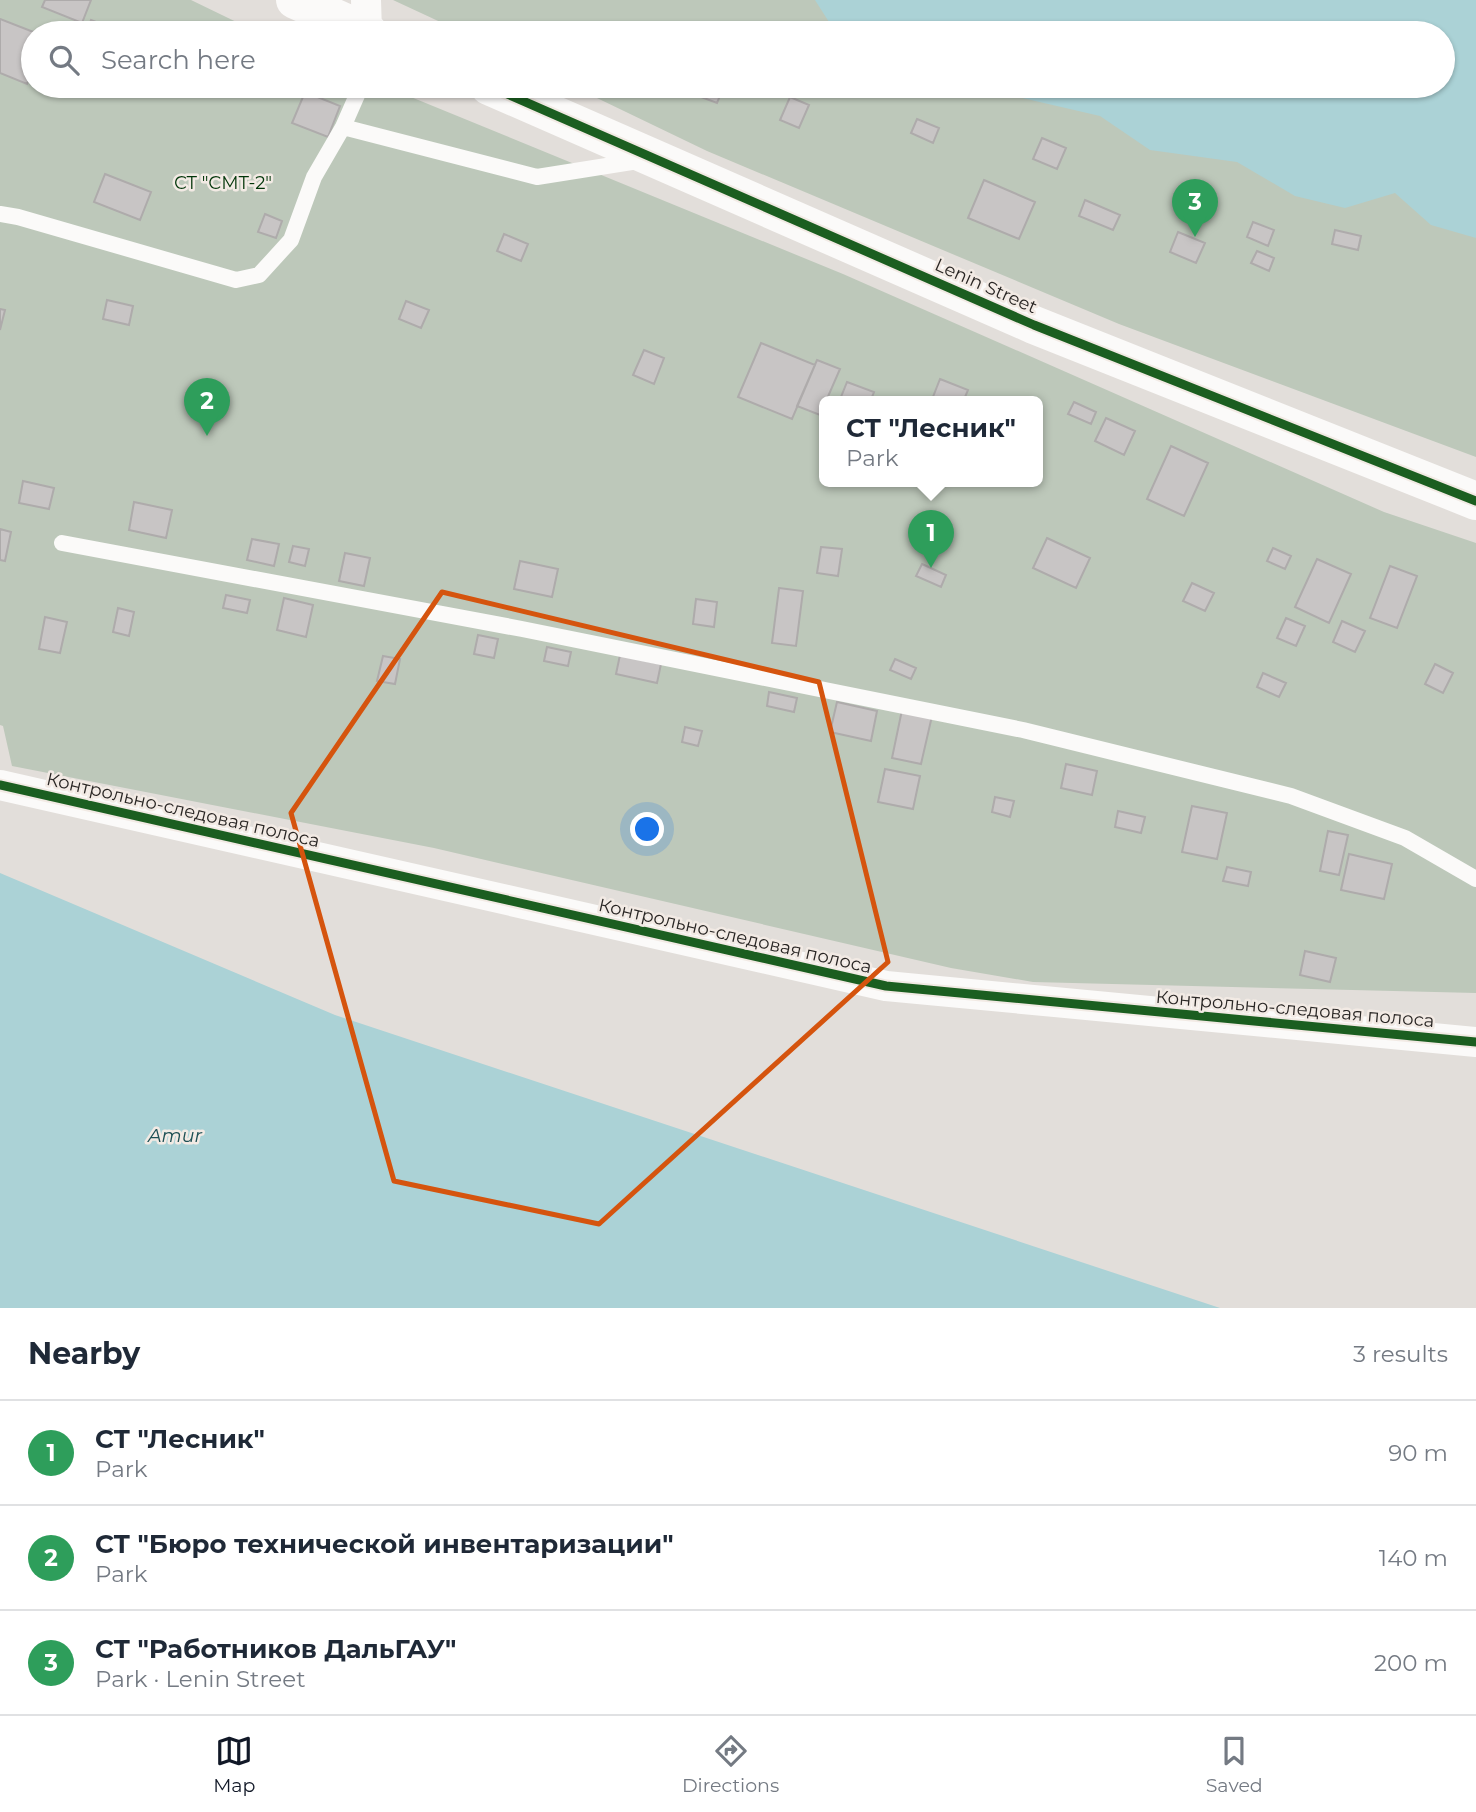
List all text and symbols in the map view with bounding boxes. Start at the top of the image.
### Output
search box [21,21,1455,98]
icon: search [45,41,83,79]
text: Search here [101,44,256,76]
park label: СТ "СМТ-2" [174,172,272,194]
pin: 3 [1172,179,1218,237]
street label: Lenin Street [931,254,1041,318]
pin: 2 [184,378,230,436]
popup [819,396,1043,487]
text: СТ "Лесник" [846,412,1016,444]
text: Park [846,444,899,472]
pin: 1 [908,510,954,568]
street label: Контрольно-следовая полоса [44,768,322,852]
your location [630,812,664,846]
street label: Контрольно-следовая полоса [596,894,874,978]
street label: Контрольно-следовая полоса [1155,986,1435,1032]
water label: Amur [147,1124,202,1147]
text: Nearby [28,1335,140,1372]
text: 3 results [1353,1340,1448,1368]
text: СТ "Лесник" [95,1423,265,1455]
text: 1 [46,1439,56,1467]
text: 90 m [1388,1439,1448,1467]
text: Park [95,1455,148,1483]
text: СТ "Бюро технической инвентаризации" [95,1528,674,1560]
text: 2 [44,1544,58,1572]
text: 140 m [1379,1544,1448,1572]
text: Park [95,1560,148,1588]
text: СТ "Работников ДальГАУ" [95,1633,456,1665]
text: 3 [44,1649,58,1677]
text: 200 m [1374,1649,1448,1677]
text: Park · Lenin Street [95,1665,306,1693]
tab: Map [213,1732,255,1797]
tab: Directions [682,1732,779,1797]
tab: Saved [1206,1732,1263,1797]

